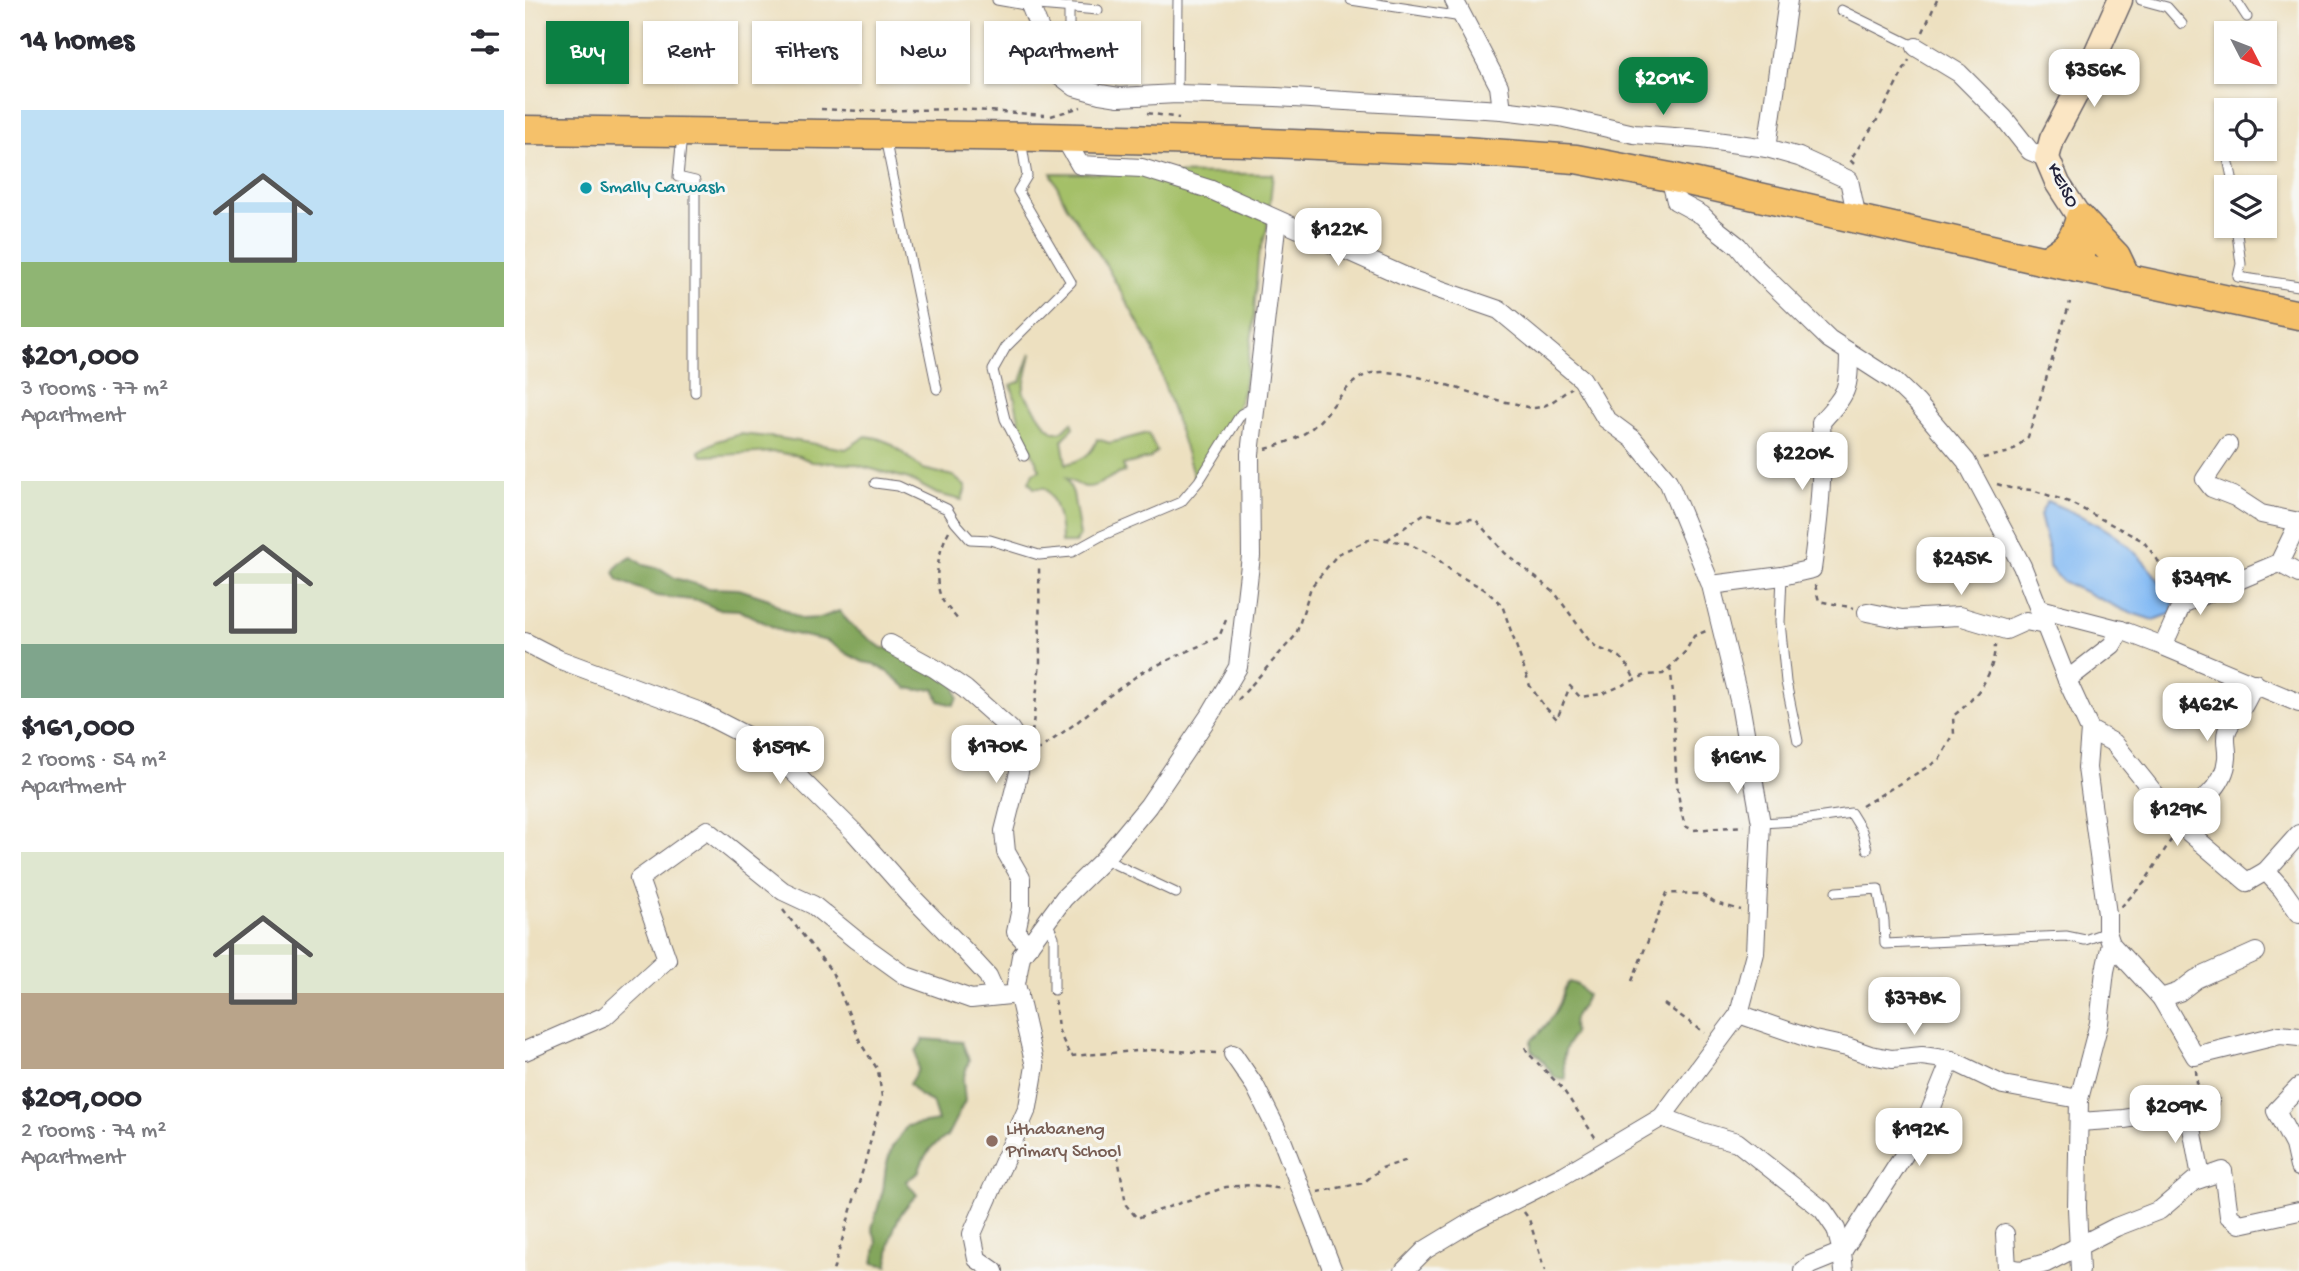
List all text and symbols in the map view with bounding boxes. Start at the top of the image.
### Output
chip: Buy [546,21,629,84]
chip: Rent [643,21,738,84]
chip: Filters [752,21,862,84]
chip: New [876,21,970,84]
chip: Apartment [984,21,1141,84]
north arrow [2214,21,2277,84]
map controls [2214,21,2277,238]
icon: filters [466,23,504,61]
text: 14 homes [21,25,134,60]
pin: $356K [2045,50,2143,109]
pin: $201K [1614,58,1712,117]
text: $356K [2065,58,2123,85]
text: $201K [1635,66,1691,93]
button: locate [2214,98,2277,161]
icon: home [200,155,326,281]
street label: KEISO [2041,160,2083,213]
button: layers [2214,175,2277,238]
place label: Smally Carwash [600,177,725,200]
marker: Smally Carwash [578,180,594,196]
pin: $122K [1289,208,1387,268]
text: $122K [1311,217,1365,244]
text: $201,000 [21,341,139,376]
text: 3 rooms · 77 m² [21,376,168,403]
text: Apartment [21,403,125,430]
pin: $220K [1753,433,1851,492]
text: $220K [1773,441,1831,468]
icon: home [200,526,326,652]
pin: $245K [1912,538,2010,597]
text: $245K [1932,546,1990,573]
pin: $349K [2151,558,2249,617]
text: $349K [2171,566,2229,593]
pin: $462K [2158,684,2256,743]
text: $462K [2179,692,2235,719]
text: $161,000 [21,712,134,747]
pin: $159K [731,726,829,786]
pin: $170K [947,726,1045,785]
text: $170K [967,734,1025,761]
text: $159K [752,735,808,762]
pin: $161K [1688,736,1786,796]
text: $161K [1710,745,1764,772]
text: 2 rooms · 54 m² [21,747,167,774]
text: Apartment [21,774,125,801]
pin: $129K [2128,788,2226,848]
text: $129K [2149,797,2205,824]
icon: home [200,897,326,1023]
pin: $378K [1865,978,1963,1037]
text: $378K [1884,986,1944,1013]
text: $209,000 [21,1083,142,1118]
pin: $209K [2126,1086,2224,1145]
text: $209K [2146,1094,2204,1121]
pin: $192K [1870,1108,1968,1168]
text: $192K [1891,1117,1947,1144]
text: 2 rooms · 74 m² [21,1118,166,1145]
place label: Lithabaneng Primary School [1005,1119,1121,1164]
marker: Lithabaneng Primary School [984,1133,1000,1149]
text: Apartment [21,1145,125,1172]

